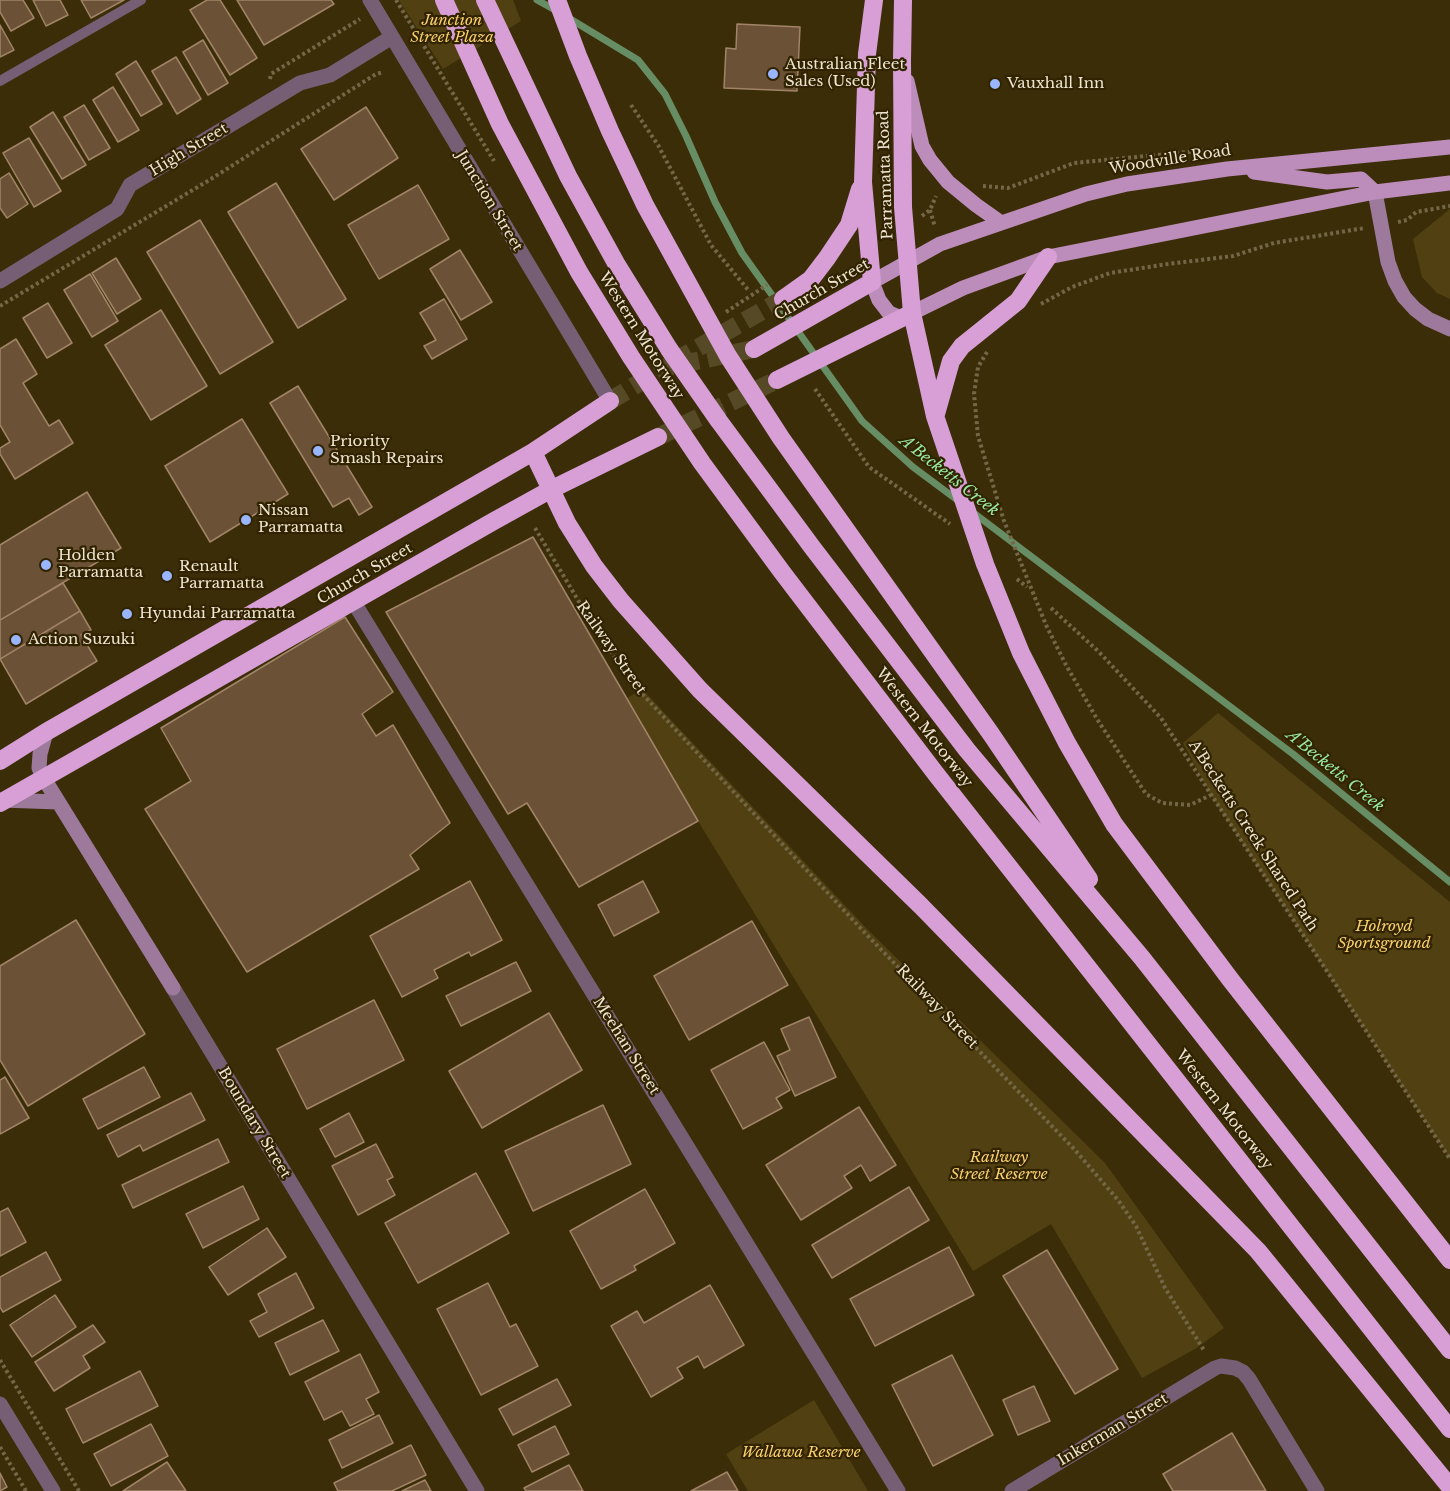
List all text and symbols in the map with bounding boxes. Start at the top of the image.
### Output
park label: Junction Street Plaza [410,12,494,47]
place label: Australian Fleet Sales (Used) [785,56,905,91]
marker: Australian Fleet Sales (Used) [766,67,780,81]
place label: Vauxhall Inn [1007,75,1104,93]
marker: Vauxhall Inn [988,77,1002,91]
street label: Parramatta Road [875,110,897,240]
street label: High Street [147,120,231,180]
street label: Woodville Road [1108,141,1232,179]
street label: Junction Street [452,147,526,255]
street label: Church Street [771,255,873,325]
street label: Western Motorway [595,269,687,403]
water label: A'Becketts Creek [896,431,1002,521]
place label: Priority Smash Repairs [330,433,443,468]
marker: Priority Smash Repairs [311,444,325,458]
place label: Nissan Parramatta [258,502,343,537]
marker: Nissan Parramatta [239,513,253,527]
street label: Church Street [314,539,416,609]
place label: Holden Parramatta [58,547,143,582]
marker: Holden Parramatta [39,558,53,572]
place label: Renault Parramatta [179,558,264,593]
marker: Renault Parramatta [160,569,174,583]
street label: Railway Street [572,598,650,698]
place label: Hyundai Parramatta [139,605,295,623]
marker: Hyundai Parramatta [120,607,134,621]
place label: Action Suzuki [28,631,135,649]
marker: Action Suzuki [9,633,23,647]
street label: Western Motorway [872,665,976,791]
water label: A'Becketts Creek [1282,726,1388,816]
street label: A'Becketts Creek Shared Path [1184,737,1322,935]
park label: Holroyd Sportsground [1337,918,1431,953]
street label: Railway Street [892,961,982,1053]
street label: Meehan Street [589,994,663,1098]
street label: Western Motorway [1172,1047,1276,1173]
street label: Boundary Street [214,1064,294,1182]
park label: Railway Street Reserve [950,1149,1048,1184]
street label: Inkerman Street [1055,1390,1171,1470]
park label: Wallawa Reserve [742,1444,860,1462]

